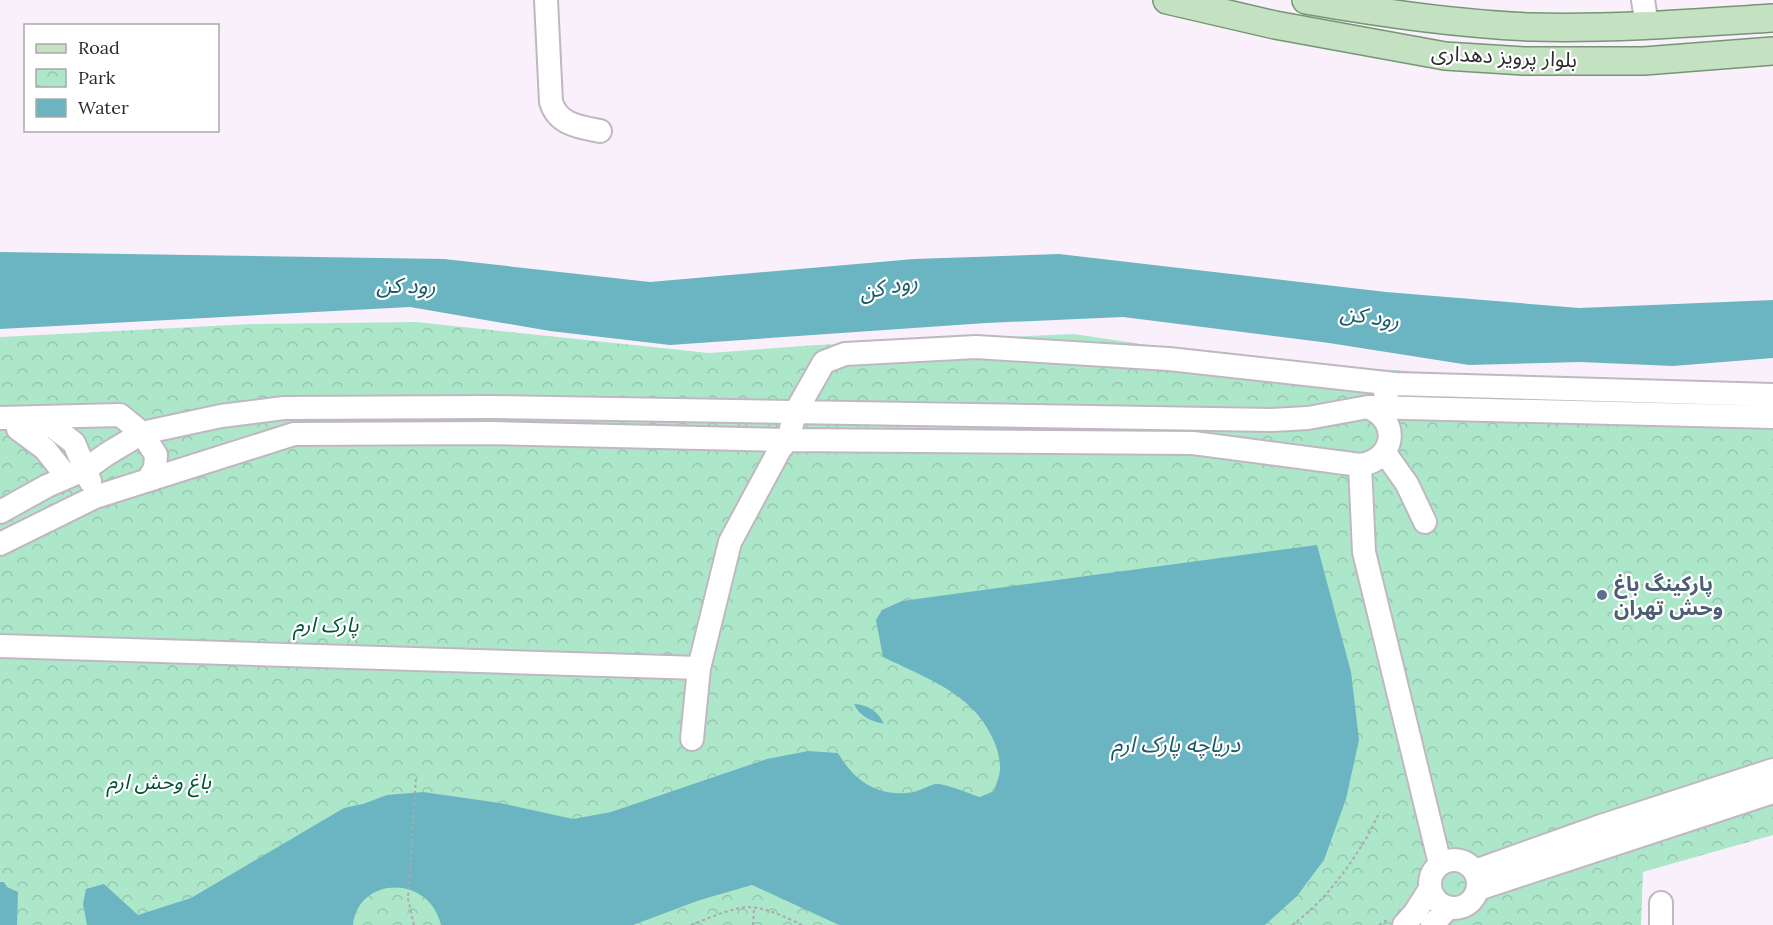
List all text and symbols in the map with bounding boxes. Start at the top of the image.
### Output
legend [24,24,219,132]
text: Road [78,36,120,59]
street label: بلوار پرویز دهداری [1430,39,1578,73]
text: Park [78,66,116,89]
text: Water [78,96,129,119]
water label: رود کن [856,266,920,306]
water label: رود کن [376,270,436,300]
water label: رود کن [1339,298,1401,334]
place label: پارکینگ باغ وحش تهران [1614,570,1723,621]
marker: پارکینگ باغ وحش تهران [1595,588,1609,602]
park label: پارک ارم [292,611,359,641]
water label: دریاچه پارک ارم [1111,730,1241,761]
park label: باغ وحش ارم [106,768,211,798]

